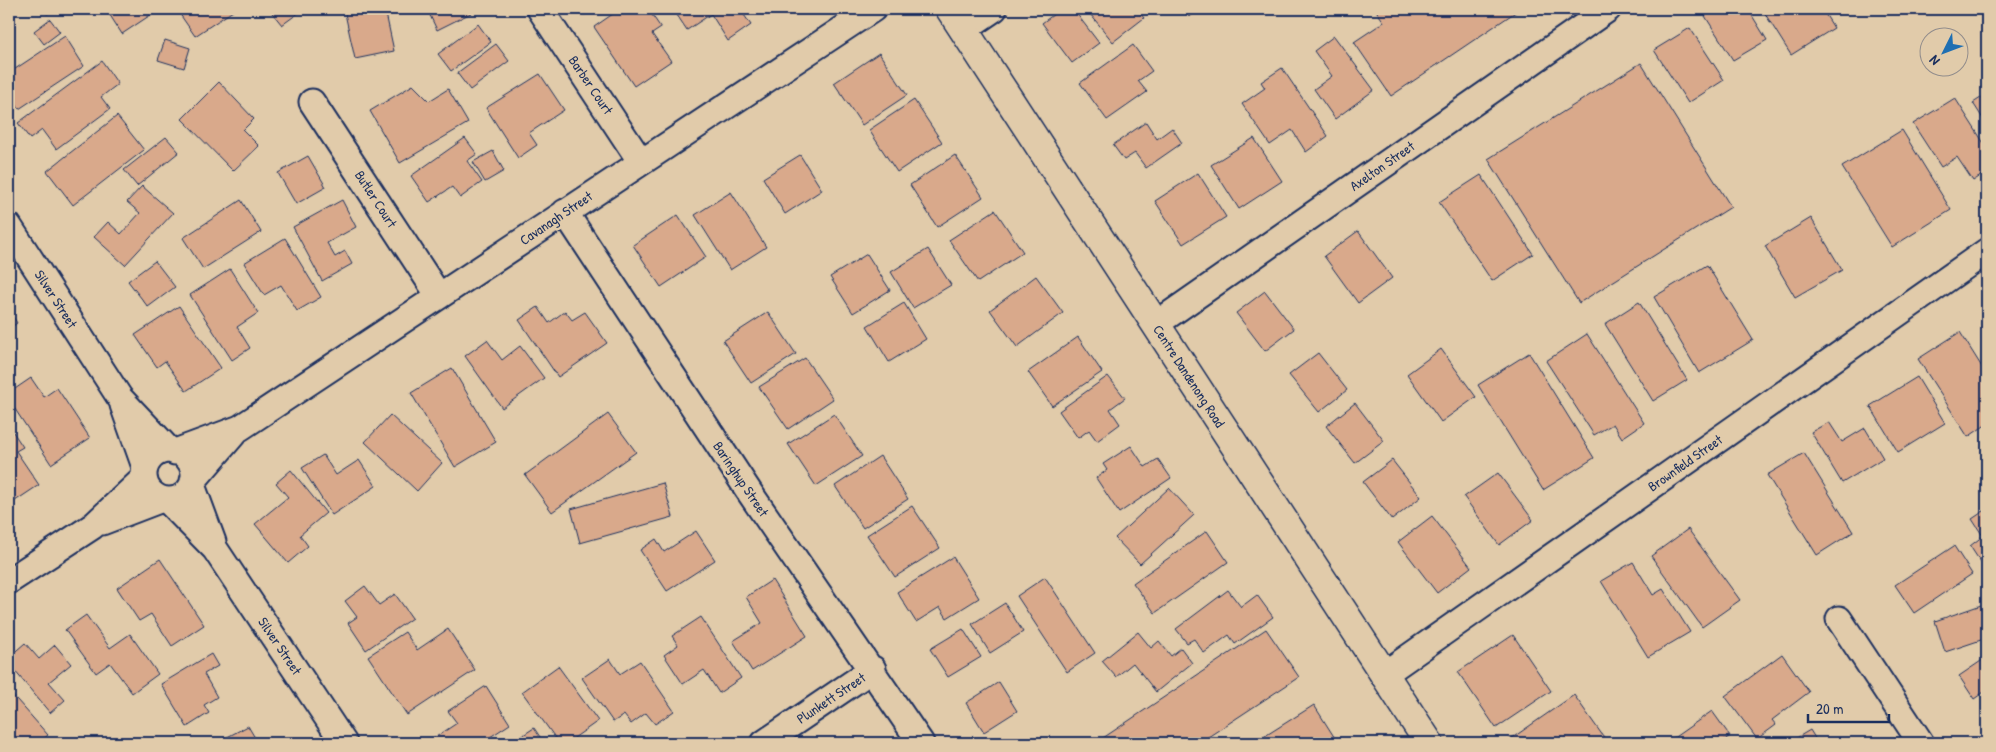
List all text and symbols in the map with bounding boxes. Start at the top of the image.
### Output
north arrow [1918,28,1968,78]
street label: Barber Court [565,52,618,118]
text: N [1924,52,1944,70]
street label: Axelton Street [1346,136,1418,195]
street label: Butler Court [351,166,402,231]
street label: Cavanagh Street [516,186,597,250]
street label: Silver Street [31,266,82,332]
street label: Centre Dandenong Road [1148,321,1230,432]
street label: Brownfield Street [1644,430,1726,495]
street label: Baringhup Street [708,437,774,521]
street label: Silver Street [254,613,307,678]
street label: Plunkett Street [793,667,869,728]
scale bar [1808,692,1890,724]
text: 20 m [1816,698,1843,719]

